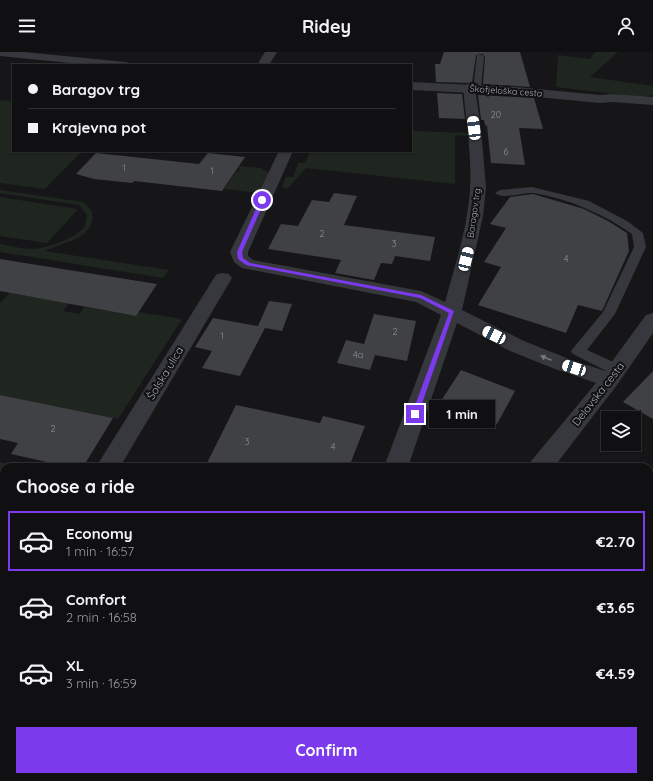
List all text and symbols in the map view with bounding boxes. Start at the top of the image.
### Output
icon: menu [16,15,38,37]
text: Ridey [302,15,351,38]
icon: person [615,15,637,37]
text: Baragov trg [52,80,140,99]
street label: Škofjeloška cesta [469,82,543,99]
house number: 20 [491,109,501,120]
car [467,115,481,141]
text: Krajevna pot [52,118,146,137]
house number: 6 [504,146,509,157]
house number: 1 [122,162,126,173]
house number: 1 [210,165,214,176]
street label: Baragov trg [465,187,482,239]
route start [253,191,271,209]
house number: 2 [320,228,325,239]
house number: 3 [392,238,397,249]
car [457,246,475,272]
house number: 4 [564,253,569,264]
car [481,324,507,346]
house number: 2 [393,326,398,337]
house number: 1 [220,330,224,341]
street label: Šolska ulica [144,344,186,402]
house number: 4a [353,349,363,360]
one-way arrow [541,355,552,361]
car [561,359,587,377]
street label: Delavska cesta [569,359,627,429]
callout: 1 min [429,400,495,428]
route end [406,405,424,423]
text: 1 min [446,406,478,422]
map controls [601,411,641,451]
button: layers [601,411,641,451]
house number: 2 [51,423,56,434]
house number: 3 [245,436,250,447]
house number: 4 [331,441,336,452]
text: Choose a ride [16,475,135,498]
icon: car [18,523,54,559]
text: Economy [66,524,133,543]
text: €2.70 [596,532,635,551]
text: 1 min · 16:57 [66,543,134,559]
icon: car [18,589,54,625]
text: Comfort [66,590,127,609]
text: €3.65 [597,598,635,617]
text: 2 min · 16:58 [66,609,137,625]
icon: car [18,655,54,691]
text: XL [66,656,84,675]
text: €4.59 [596,664,635,683]
text: 3 min · 16:59 [66,675,137,691]
button: Confirm [16,727,637,773]

